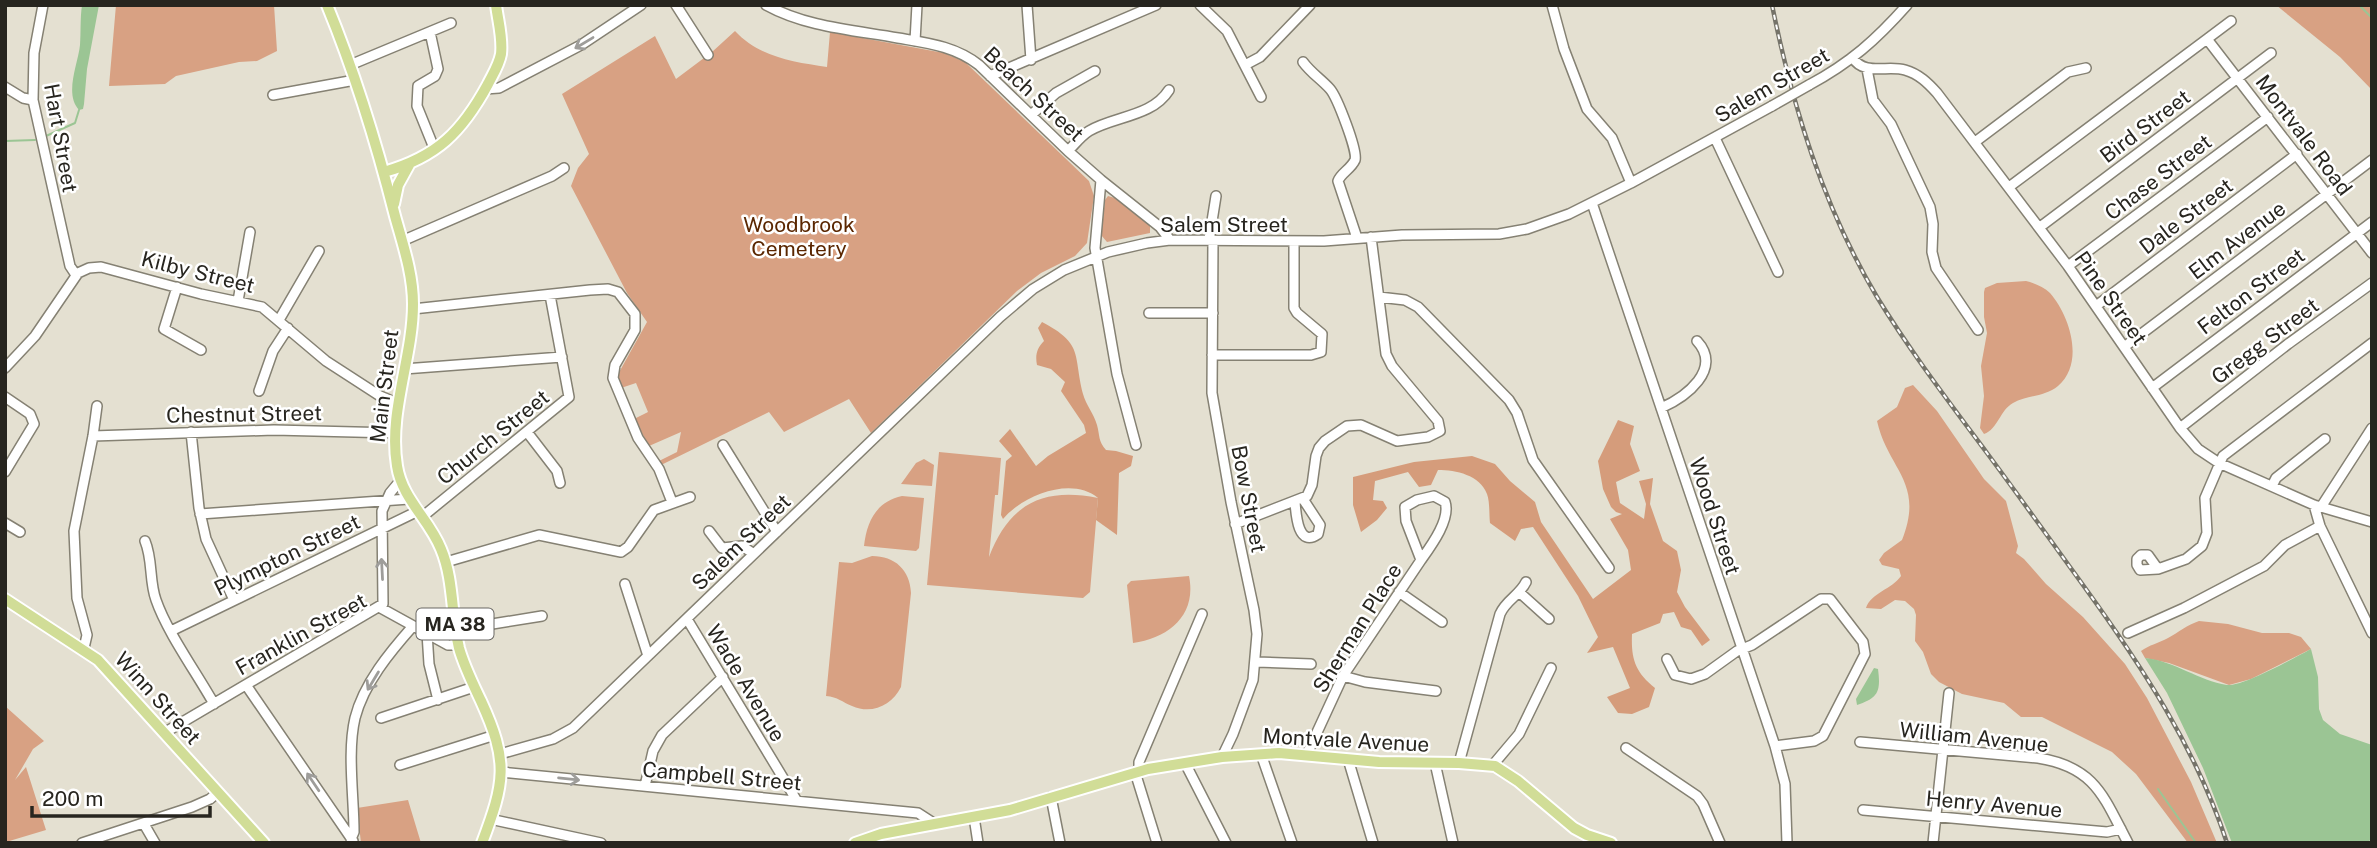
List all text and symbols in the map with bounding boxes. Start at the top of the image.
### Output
one-way arrow [574,36,594,50]
street label: Beach Street [979,41,1089,147]
street label: Salem Street [1710,42,1834,128]
street label: Montvale Road [2251,70,2357,200]
street label: Hart Street [39,82,83,194]
street label: Bird Street [2095,84,2195,168]
street label: Chase Street [2100,129,2216,225]
street label: Dale Street [2134,173,2238,259]
street label: Elm Avenue [2184,196,2290,284]
park label: Woodbrook Cemetery [743,212,855,261]
street label: Salem Street [1160,212,1288,237]
street label: Felton Street [2192,243,2310,339]
street label: Kilby Street [139,246,257,298]
street label: Pine Street [2069,246,2153,350]
street label: Gregg Street [2207,293,2323,389]
street label: Main Street [365,328,403,444]
street label: Church Street [432,384,554,490]
street label: Chestnut Street [166,400,322,428]
street label: Bow Street [1226,443,1272,555]
street label: Wood Street [1684,454,1746,578]
street label: Salem Street [686,489,796,595]
street label: Plympton Street [210,509,364,601]
one-way arrow [375,559,388,581]
street label: Sherman Place [1307,559,1407,697]
street label: Franklin Street [231,588,371,680]
road number: MA 38 [416,608,494,639]
street label: Wade Avenue [701,620,791,746]
street label: Winn Street [110,647,206,749]
one-way arrow [365,670,379,690]
street label: William Avenue [1898,717,2050,757]
street label: Montvale Avenue [1262,723,1430,757]
street label: Campbell Street [641,757,803,795]
one-way arrow [306,773,320,792]
one-way arrow [557,773,580,786]
scale bar [32,774,210,818]
text: 200 m [42,786,103,811]
street label: Henry Avenue [1925,786,2063,822]

